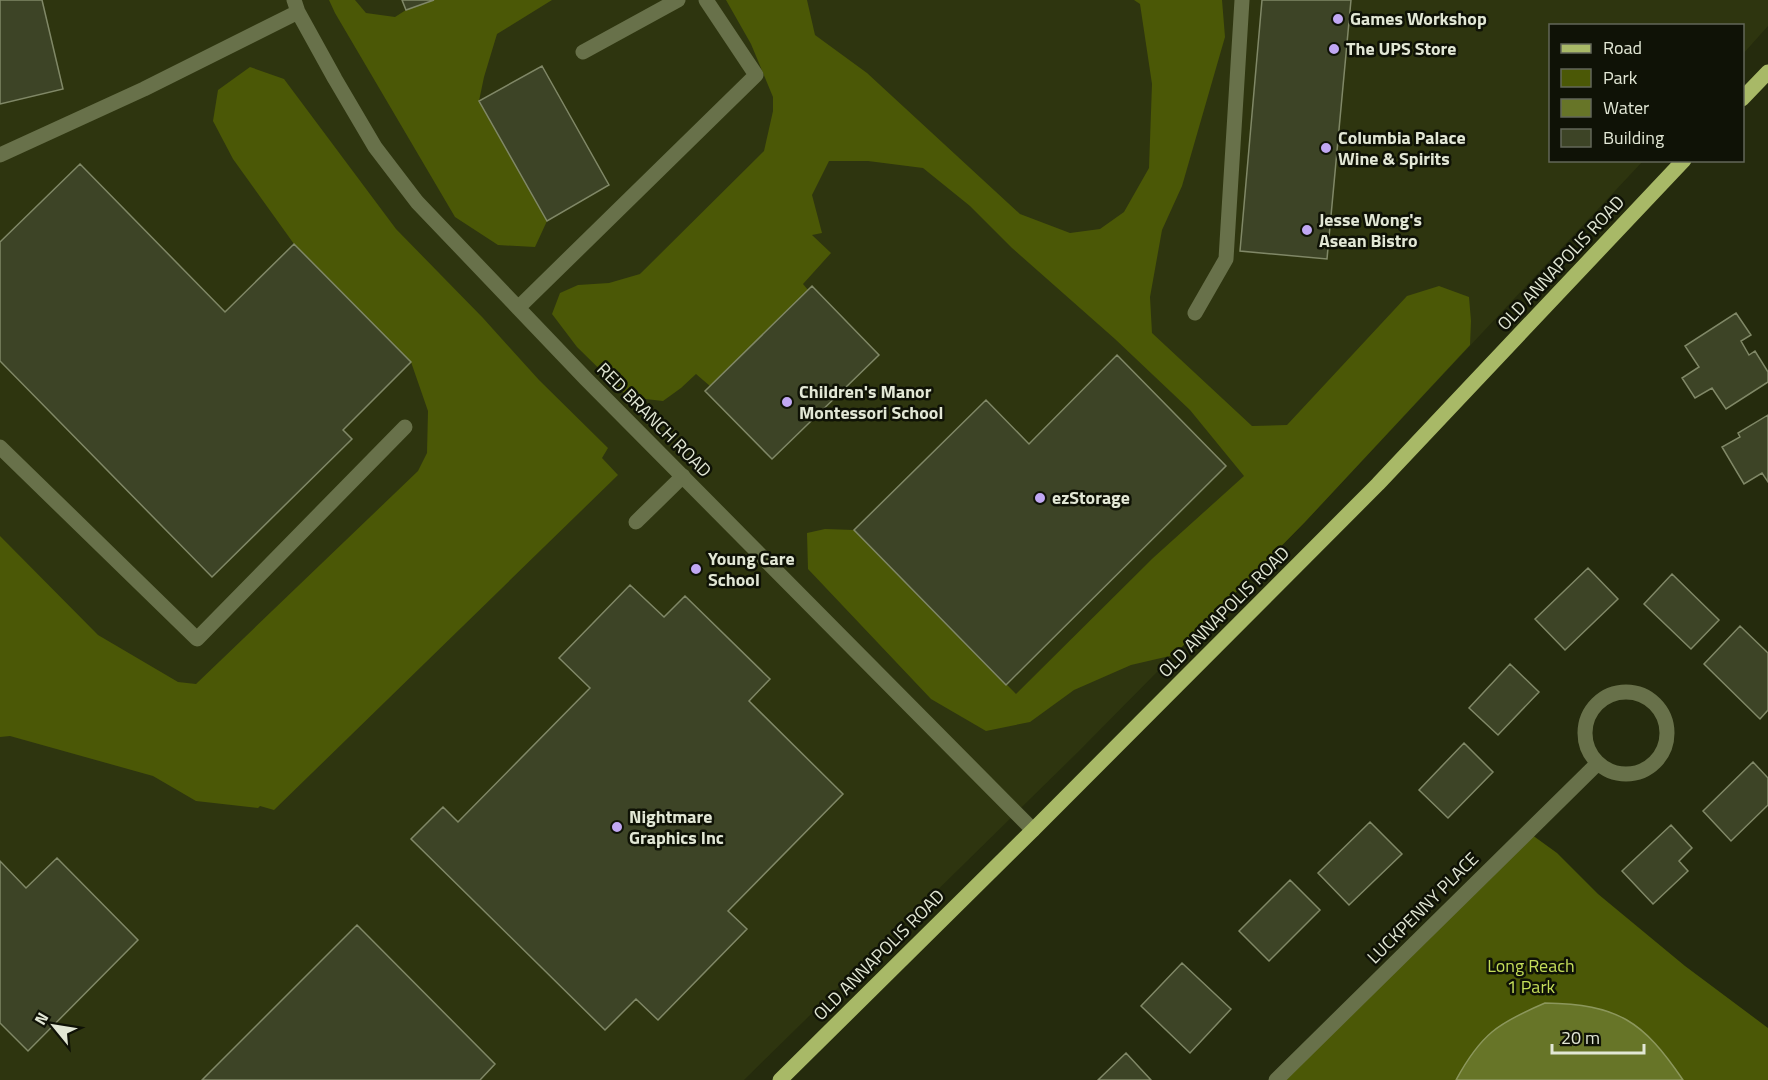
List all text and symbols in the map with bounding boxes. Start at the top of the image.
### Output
place label: Games Workshop [1350,5,1487,32]
marker: Games Workshop [1331,12,1345,26]
legend [1549,24,1744,162]
text: Road [1603,34,1642,61]
place label: The UPS Store [1346,35,1456,62]
marker: The UPS Store [1327,42,1341,56]
text: Park [1603,64,1638,91]
text: Water [1603,94,1649,121]
place label: Columbia Palace Wine & Spirits [1338,124,1466,172]
text: Building [1603,124,1664,151]
marker: Columbia Palace Wine & Spirits [1319,141,1333,155]
street label: OLD ANNAPOLIS ROAD [1491,189,1631,336]
place label: Jesse Wong's Asean Bistro [1319,206,1422,254]
marker: Jesse Wong's Asean Bistro [1300,223,1314,237]
street label: RED BRANCH ROAD [591,356,718,483]
place label: Children's Manor Montessori School [799,378,943,426]
marker: Children's Manor Montessori School [780,395,794,409]
place label: ezStorage [1052,484,1130,511]
marker: ezStorage [1033,491,1047,505]
street label: OLD ANNAPOLIS ROAD [1152,540,1296,684]
place label: Young Care School [708,545,795,593]
marker: Young Care School [689,562,703,576]
place label: Nightmare Graphics Inc [629,803,724,851]
marker: Nightmare Graphics Inc [610,820,624,834]
street label: LUCKPENNY PLACE [1361,846,1485,970]
street label: OLD ANNAPOLIS ROAD [807,883,951,1027]
park label: Long Reach 1 Park [1487,952,1575,1000]
north arrow [24,996,84,1056]
text: N [28,1008,54,1029]
scale bar [1552,1017,1644,1055]
text: 20 m [1561,1024,1600,1051]

